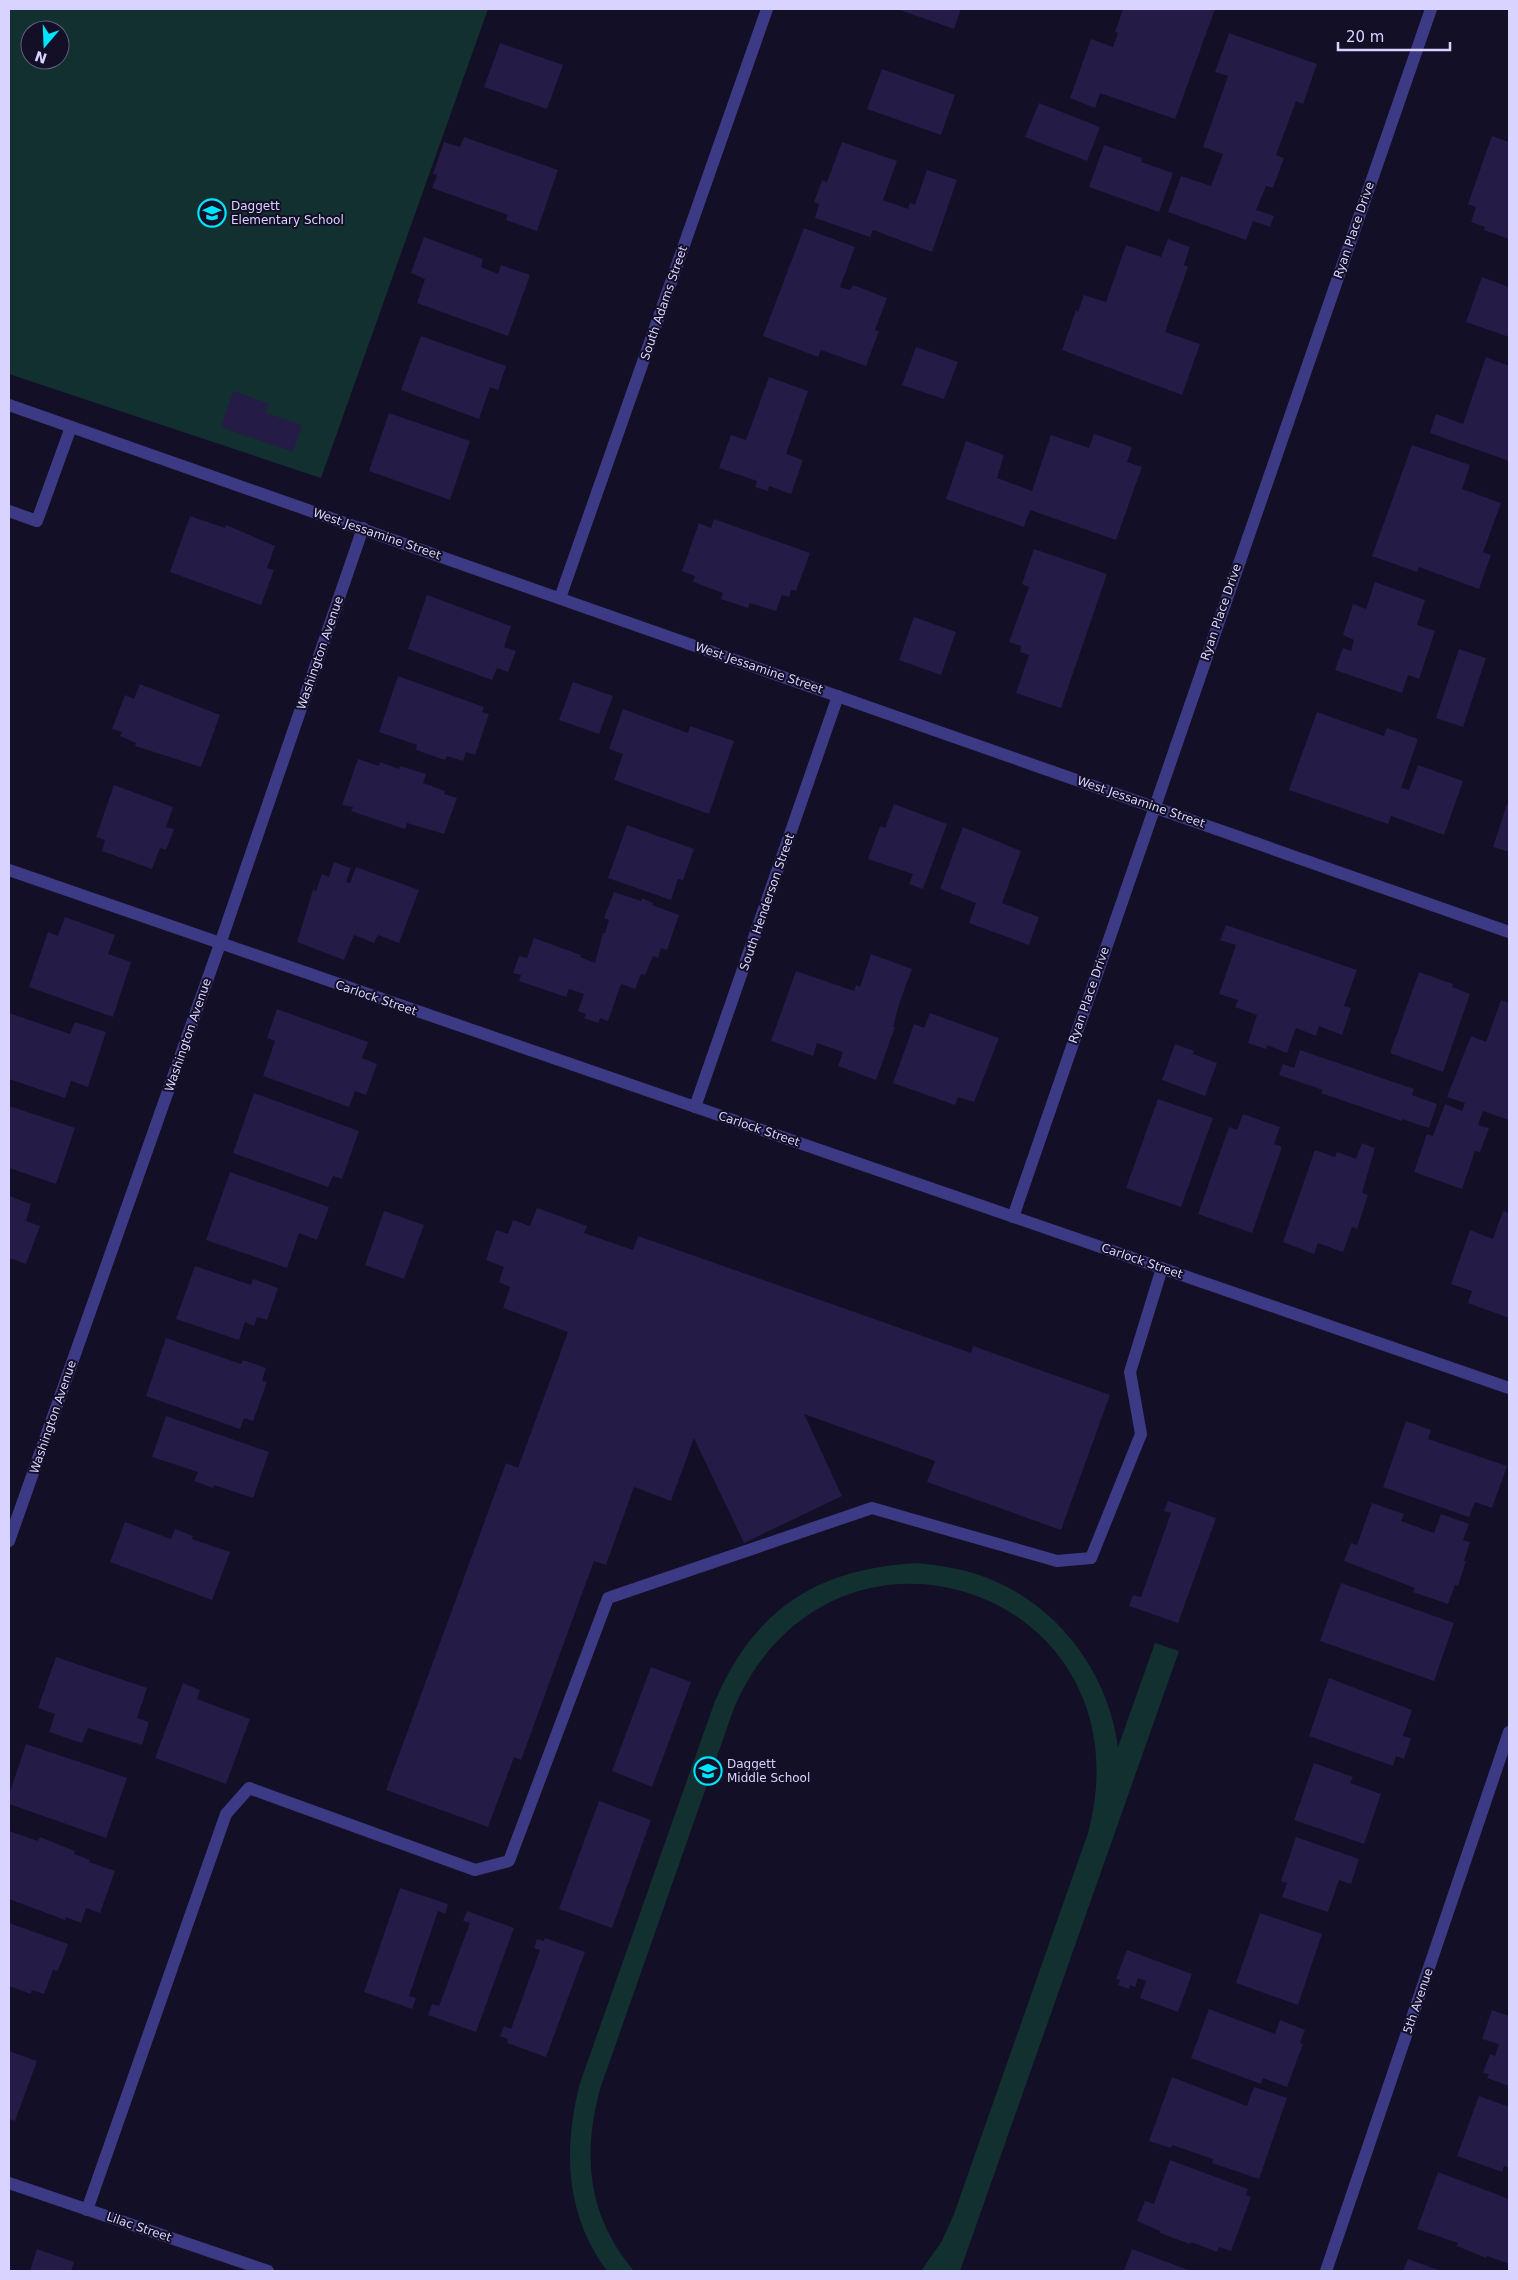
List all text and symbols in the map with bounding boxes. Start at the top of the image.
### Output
north arrow [20,20,70,70]
scale bar [1338,20,1450,52]
text: 20 m [1346,28,1384,46]
text: N [33,48,49,67]
street label: Ryan Place Drive [1331,180,1377,280]
school or university icon: Daggett Elementary School [197,198,227,228]
place label: Daggett Elementary School [231,199,344,227]
street label: South Adams Street [638,244,690,362]
street label: West Jessamine Street [311,506,443,563]
street label: Ryan Place Drive [1198,562,1244,662]
street label: Washington Avenue [294,594,346,712]
street label: West Jessamine Street [693,640,825,697]
street label: West Jessamine Street [1075,774,1207,831]
street label: South Henderson Street [737,831,797,972]
street label: Ryan Place Drive [1066,945,1112,1045]
street label: Washington Avenue [162,976,214,1094]
street label: Carlock Street [333,978,419,1019]
street label: Carlock Street [716,1109,802,1150]
street label: Carlock Street [1099,1241,1185,1282]
street label: Washington Avenue [27,1358,79,1476]
school or university icon: Daggett Middle School [693,1756,723,1786]
place label: Daggett Middle School [727,1757,810,1785]
street label: 5th Avenue [1400,1966,1436,2036]
street label: Lilac Street [105,2209,174,2245]

